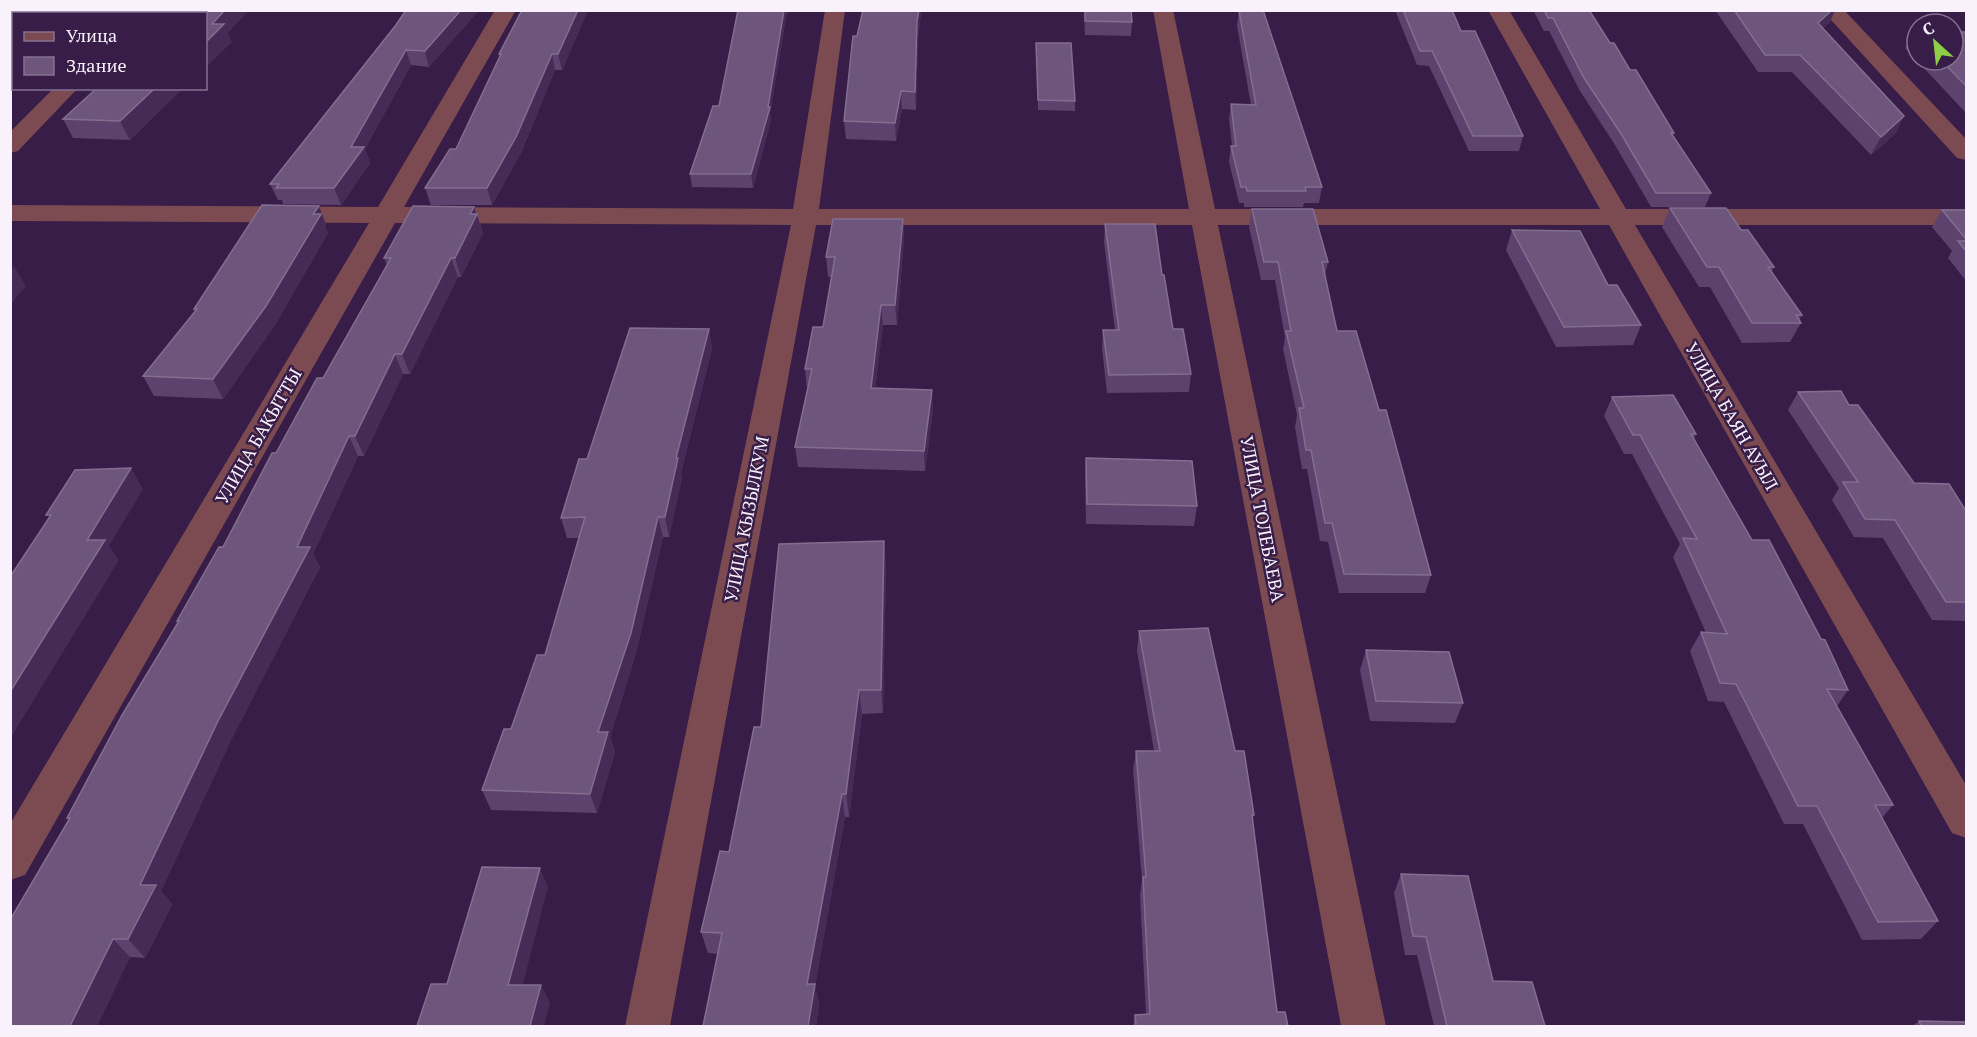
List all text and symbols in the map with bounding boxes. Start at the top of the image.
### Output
legend [12,12,207,90]
north arrow [1905,12,1965,72]
text: С [1919,16,1938,41]
text: Улица [66,23,117,47]
text: Здание [66,53,126,77]
street label: УЛИЦА БАЯН АУЫЛ [1680,338,1784,494]
street label: УЛИЦА БАКЫТТЫ [209,364,307,508]
street label: УЛИЦА КЫЗЫЛКУМ [718,434,774,604]
street label: УЛИЦА ТОЛЕБАЕВА [1235,434,1291,605]

